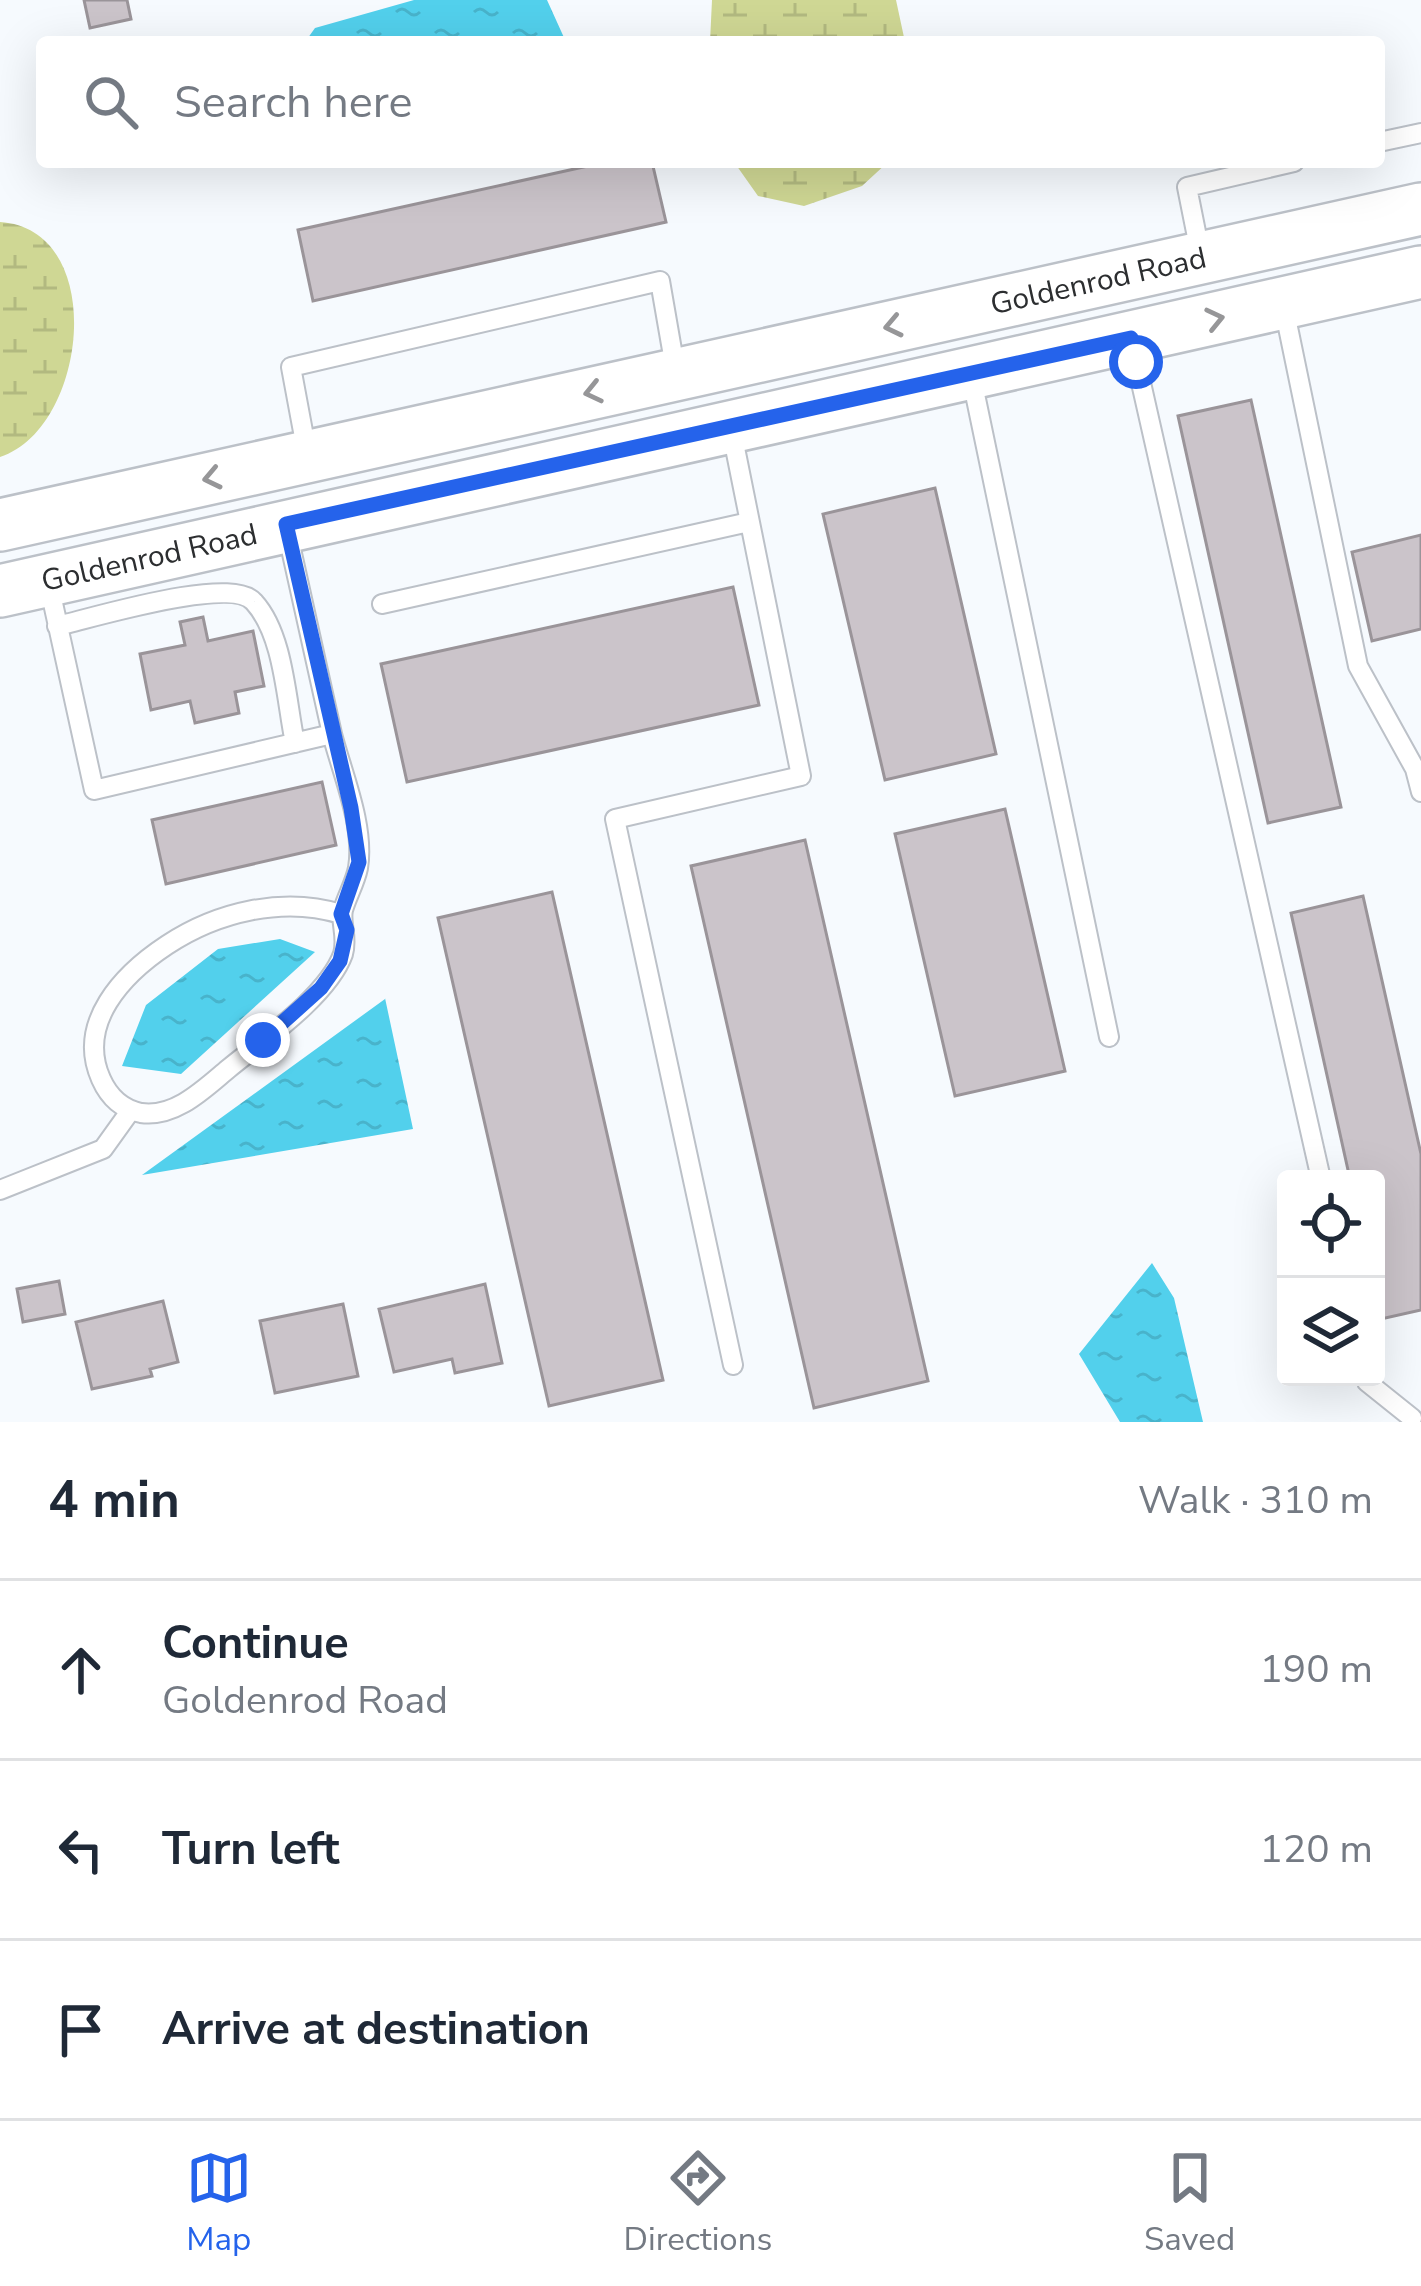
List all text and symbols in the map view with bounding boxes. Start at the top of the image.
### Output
search box [36,36,1385,168]
icon: search [78,69,144,135]
text: Search here [174,72,413,133]
street label: Goldenrod Road [986,237,1210,325]
one-way arrow [1204,307,1224,332]
one-way arrow [884,313,904,338]
route start [1109,335,1163,389]
one-way arrow [583,378,603,403]
one-way arrow [203,464,223,489]
street label: Goldenrod Road [37,513,261,602]
route end [236,1013,290,1067]
map controls [1277,1170,1385,1386]
button: locate [1277,1170,1385,1278]
button: layers [1277,1278,1385,1386]
text: 4 min [48,1465,180,1535]
text: Walk · 310 m [1138,1474,1373,1527]
text: Continue [162,1613,349,1674]
icon: ahead [48,1637,114,1703]
text: 190 m [1259,1643,1373,1696]
text: Goldenrod Road [162,1674,448,1727]
icon: left [48,1817,114,1883]
text: Turn left [162,1819,340,1880]
text: 120 m [1259,1823,1373,1876]
icon: arrive [48,1997,114,2063]
text: Arrive at destination [162,1999,590,2060]
tab: Map [186,2145,252,2262]
tab: Directions [624,2145,772,2262]
tab: Saved [1144,2145,1235,2262]

